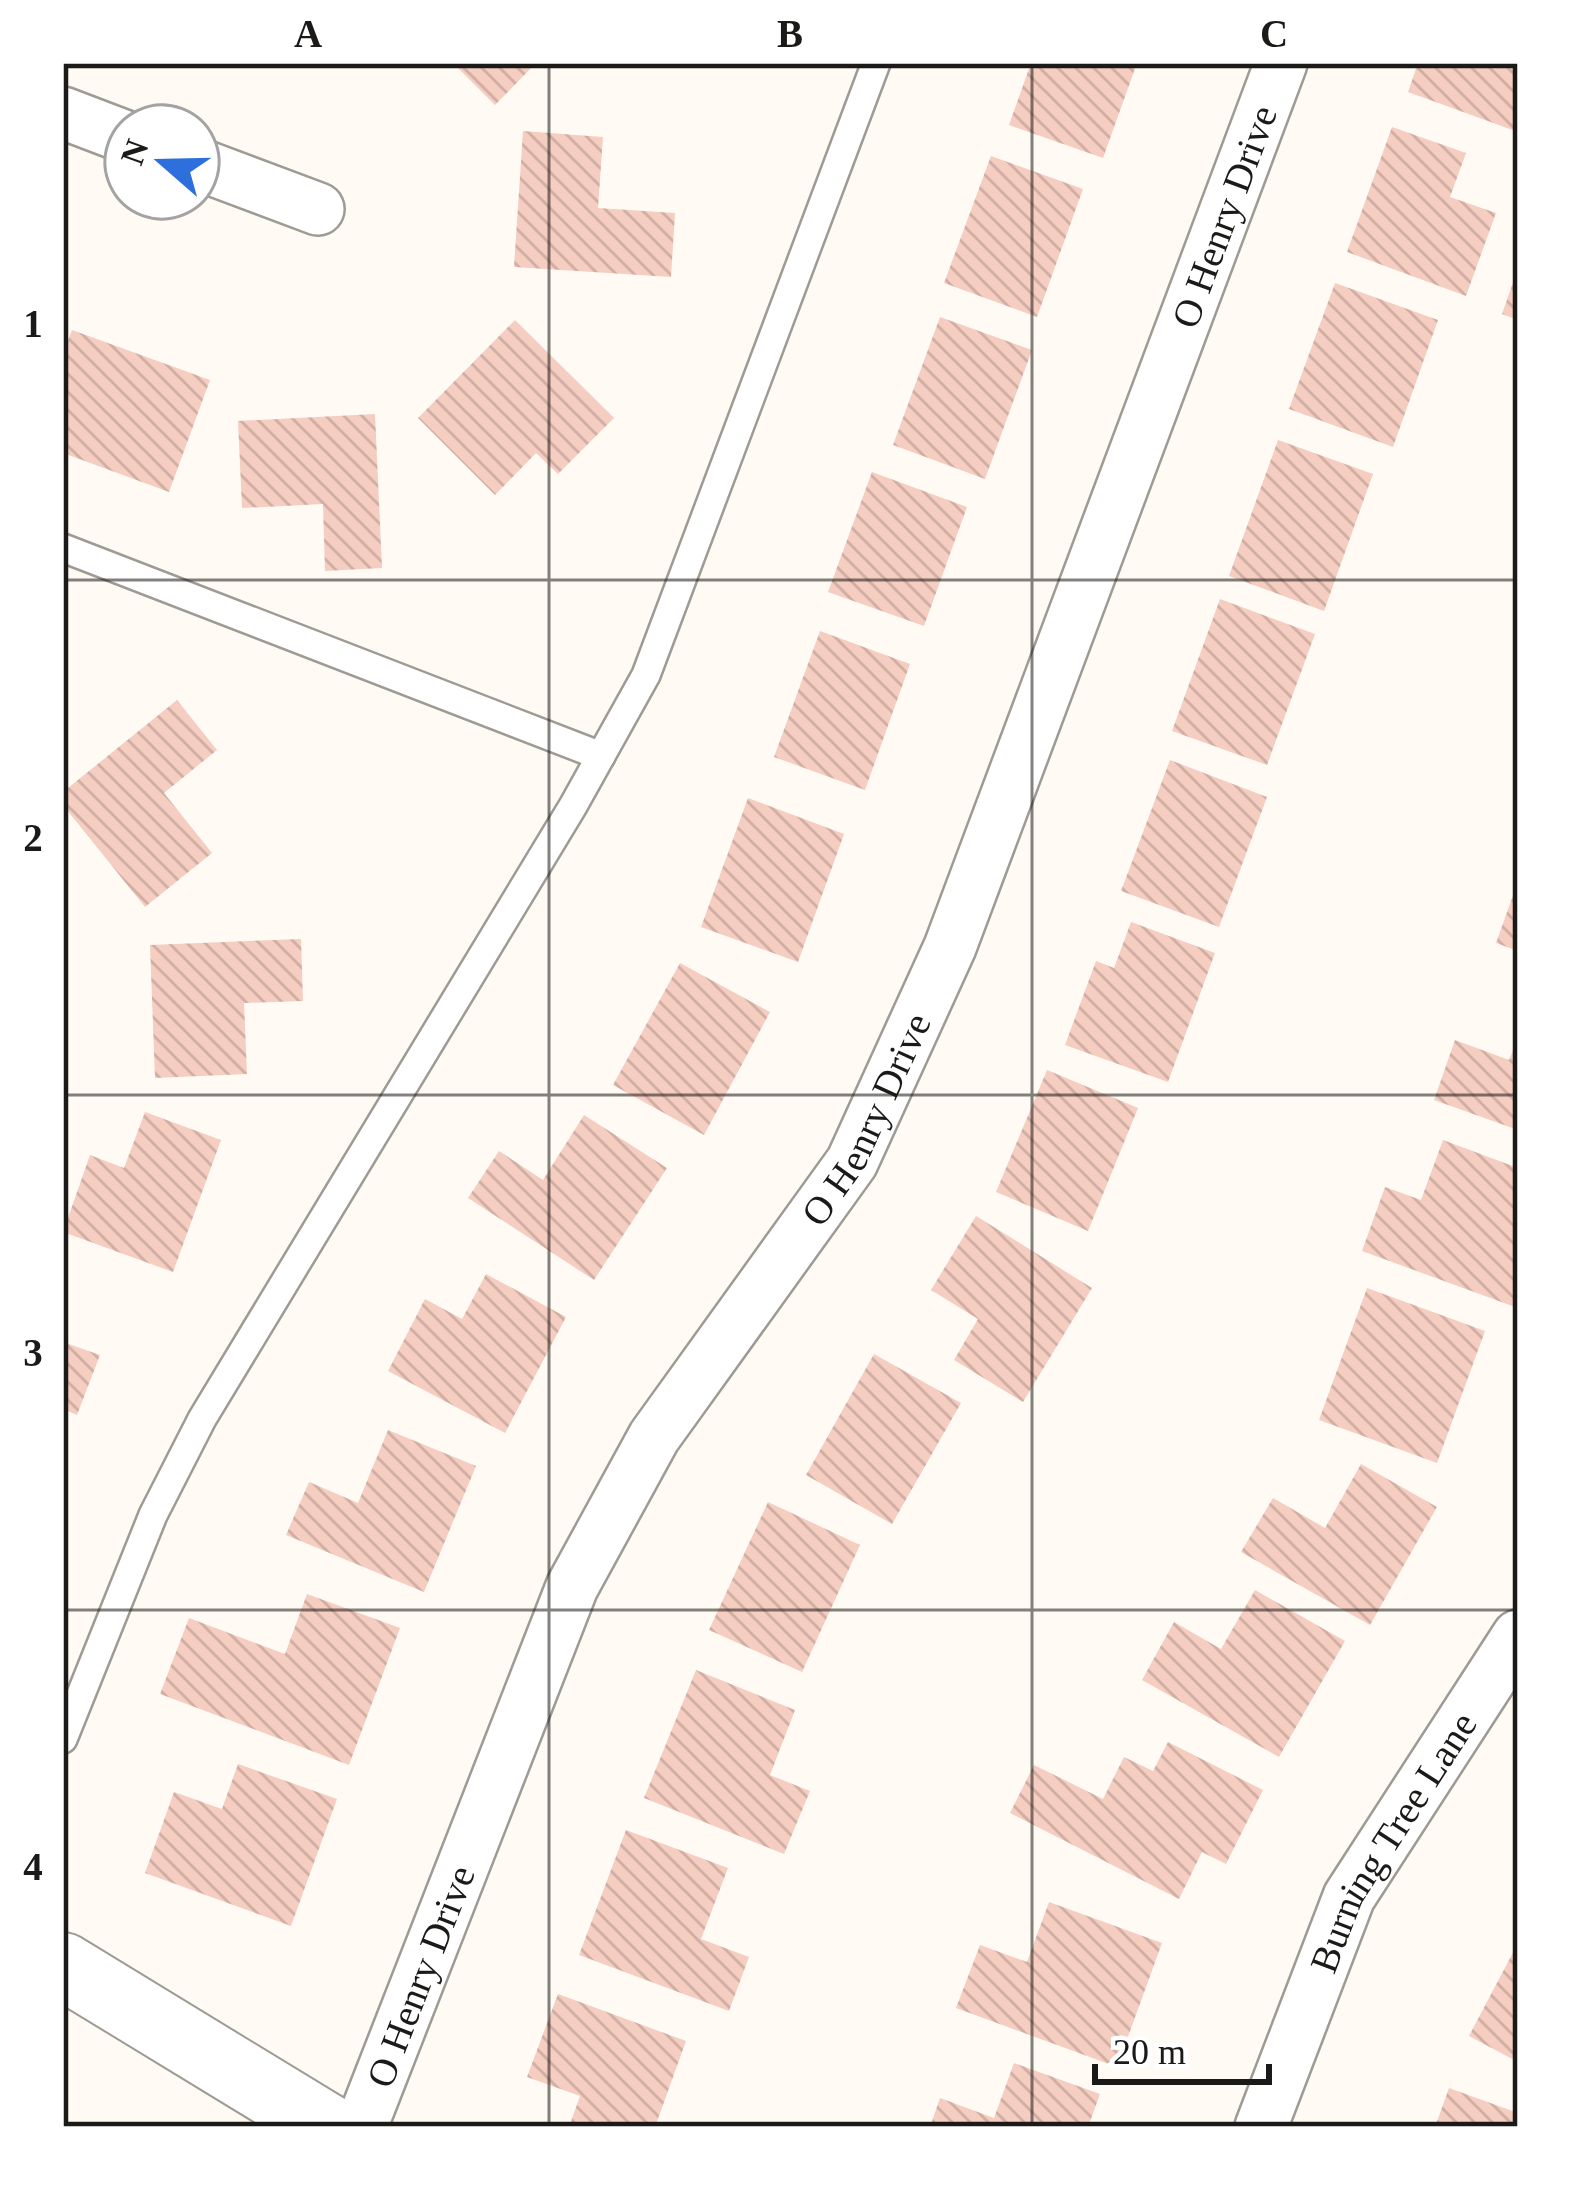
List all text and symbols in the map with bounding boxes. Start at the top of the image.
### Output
text: A [294,12,322,55]
text: B [777,12,803,55]
text: C [1260,12,1288,55]
street label: O Henry Drive [1163,99,1285,334]
north arrow [102,102,222,222]
text: N [114,135,156,169]
text: 1 [23,302,43,345]
text: 2 [23,816,43,859]
street label: O Henry Drive [793,1006,939,1234]
text: 3 [23,1331,43,1374]
street label: Burning Tree Lane [1301,1704,1485,1978]
text: 4 [23,1845,43,1888]
street label: O Henry Drive [358,1859,483,2093]
scale bar [1095,2010,1269,2084]
text: 20 m [1113,2032,1186,2072]

